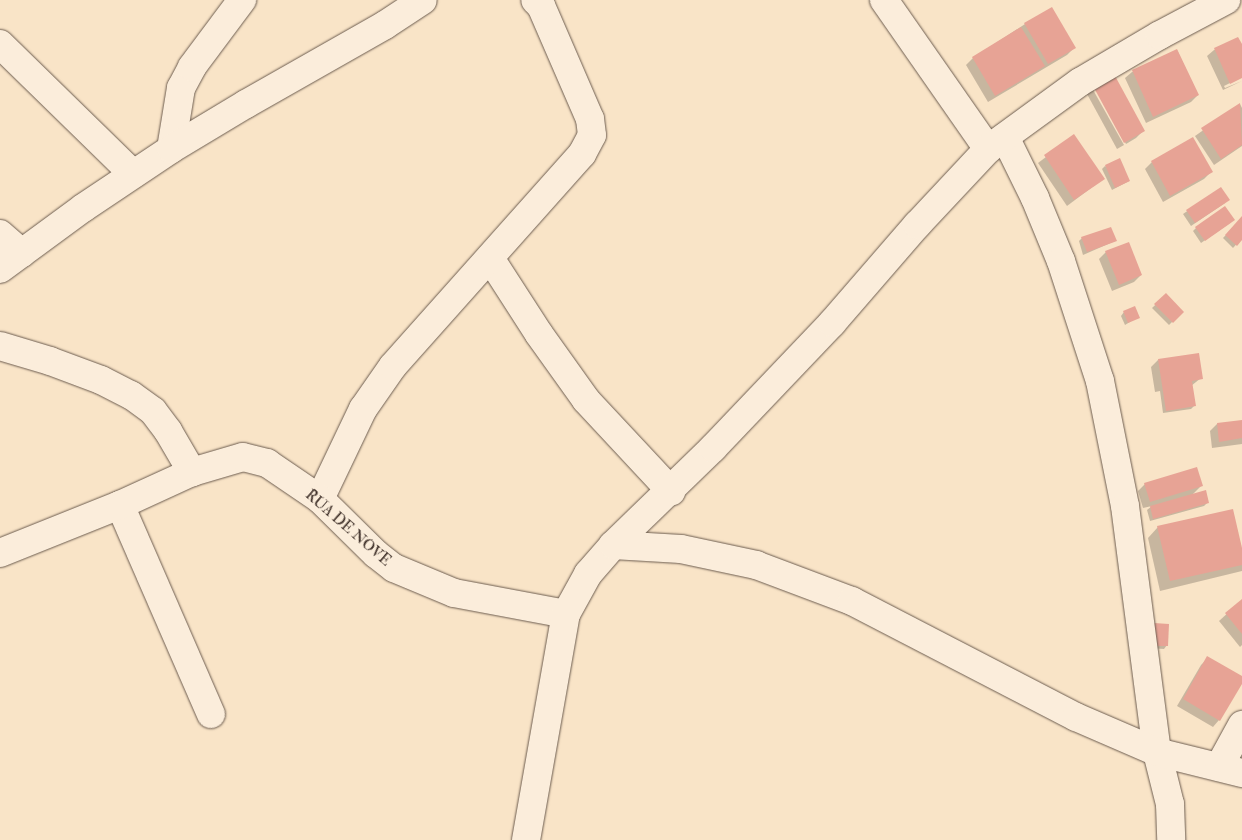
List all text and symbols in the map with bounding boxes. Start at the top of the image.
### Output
street label: RUA DE NOVE [302,486,394,570]

